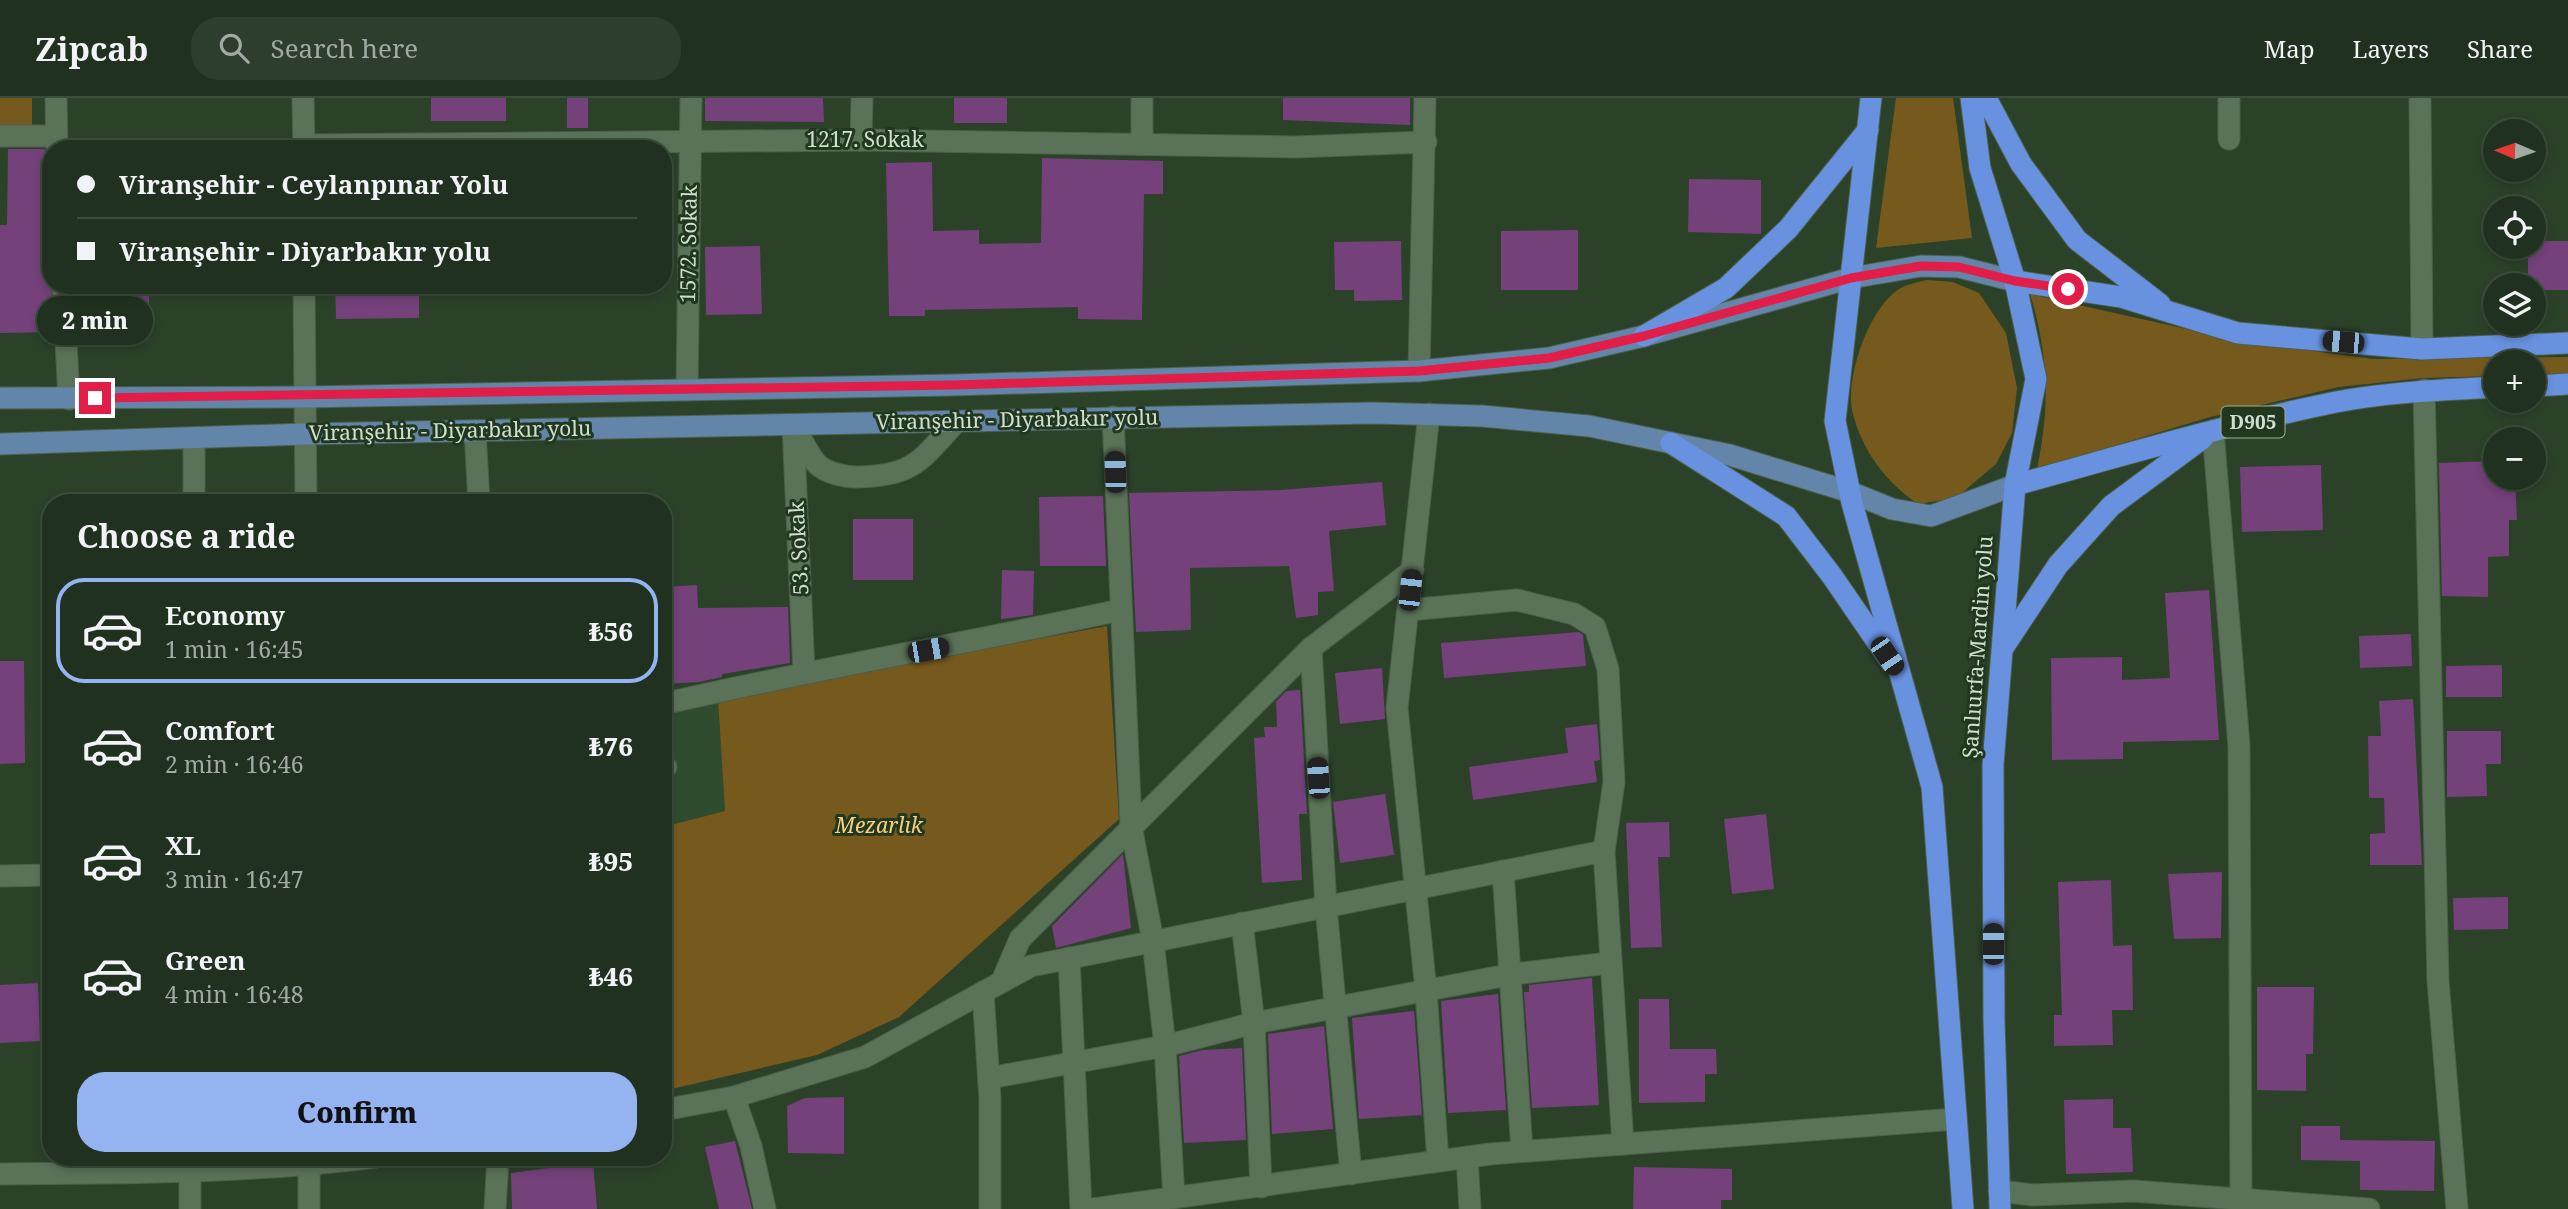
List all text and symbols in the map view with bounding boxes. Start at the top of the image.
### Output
search box [191,17,681,80]
text: Zipcab [35,26,149,71]
icon: search [215,29,253,67]
text: Search here [271,30,418,66]
text: Map [2264,32,2315,65]
text: Layers [2353,32,2429,65]
text: Share [2467,32,2533,65]
north arrow [2483,119,2546,182]
map controls [2483,119,2546,490]
street label: 1217. Sokak [806,125,925,153]
text: Viranşehir - Ceylanpınar Yolu [119,166,509,202]
street label: 1572. Sokak [673,184,703,303]
button: locate [2483,196,2546,259]
text: Viranşehir - Diyarbakır yolu [119,233,491,269]
route start [2052,273,2084,305]
button: layers [2483,273,2546,336]
callout: 2 min [37,296,153,345]
text: 2 min [62,304,128,336]
car [2322,330,2365,354]
button: + [2483,350,2546,413]
route end [79,382,111,414]
street label: Viranşehir - Diyarbakır yolu [876,403,1158,435]
road number: D905 [2222,406,2284,438]
street label: Viranşehir - Diyarbakır yolu [309,414,591,446]
button: − [2483,427,2546,490]
car [1104,451,1127,493]
street label: 53. Sokak [782,500,814,596]
text: Choose a ride [77,514,296,557]
street label: Şanlıurfa-Mardin yolu [1955,535,1999,759]
car [1398,568,1423,612]
text: Economy [165,597,285,633]
icon: car [81,599,144,662]
text: ₺56 [589,613,633,649]
text: 1 min · 16:45 [165,633,303,665]
car [1867,633,1908,679]
car [906,636,951,664]
text: Comfort [165,712,275,748]
icon: car [81,714,144,777]
text: ₺76 [589,728,633,764]
text: 2 min · 16:46 [165,748,303,780]
car [1307,756,1330,800]
park label: Mezarlık [834,811,924,839]
text: XL [165,827,201,863]
icon: car [81,829,144,892]
text: ₺95 [589,843,633,879]
text: 3 min · 16:47 [165,863,303,895]
car [1983,923,2004,965]
text: Green [165,942,246,978]
icon: car [81,944,144,1007]
text: ₺46 [589,958,633,994]
text: 4 min · 16:48 [165,978,303,1010]
button: Confirm [77,1072,637,1152]

